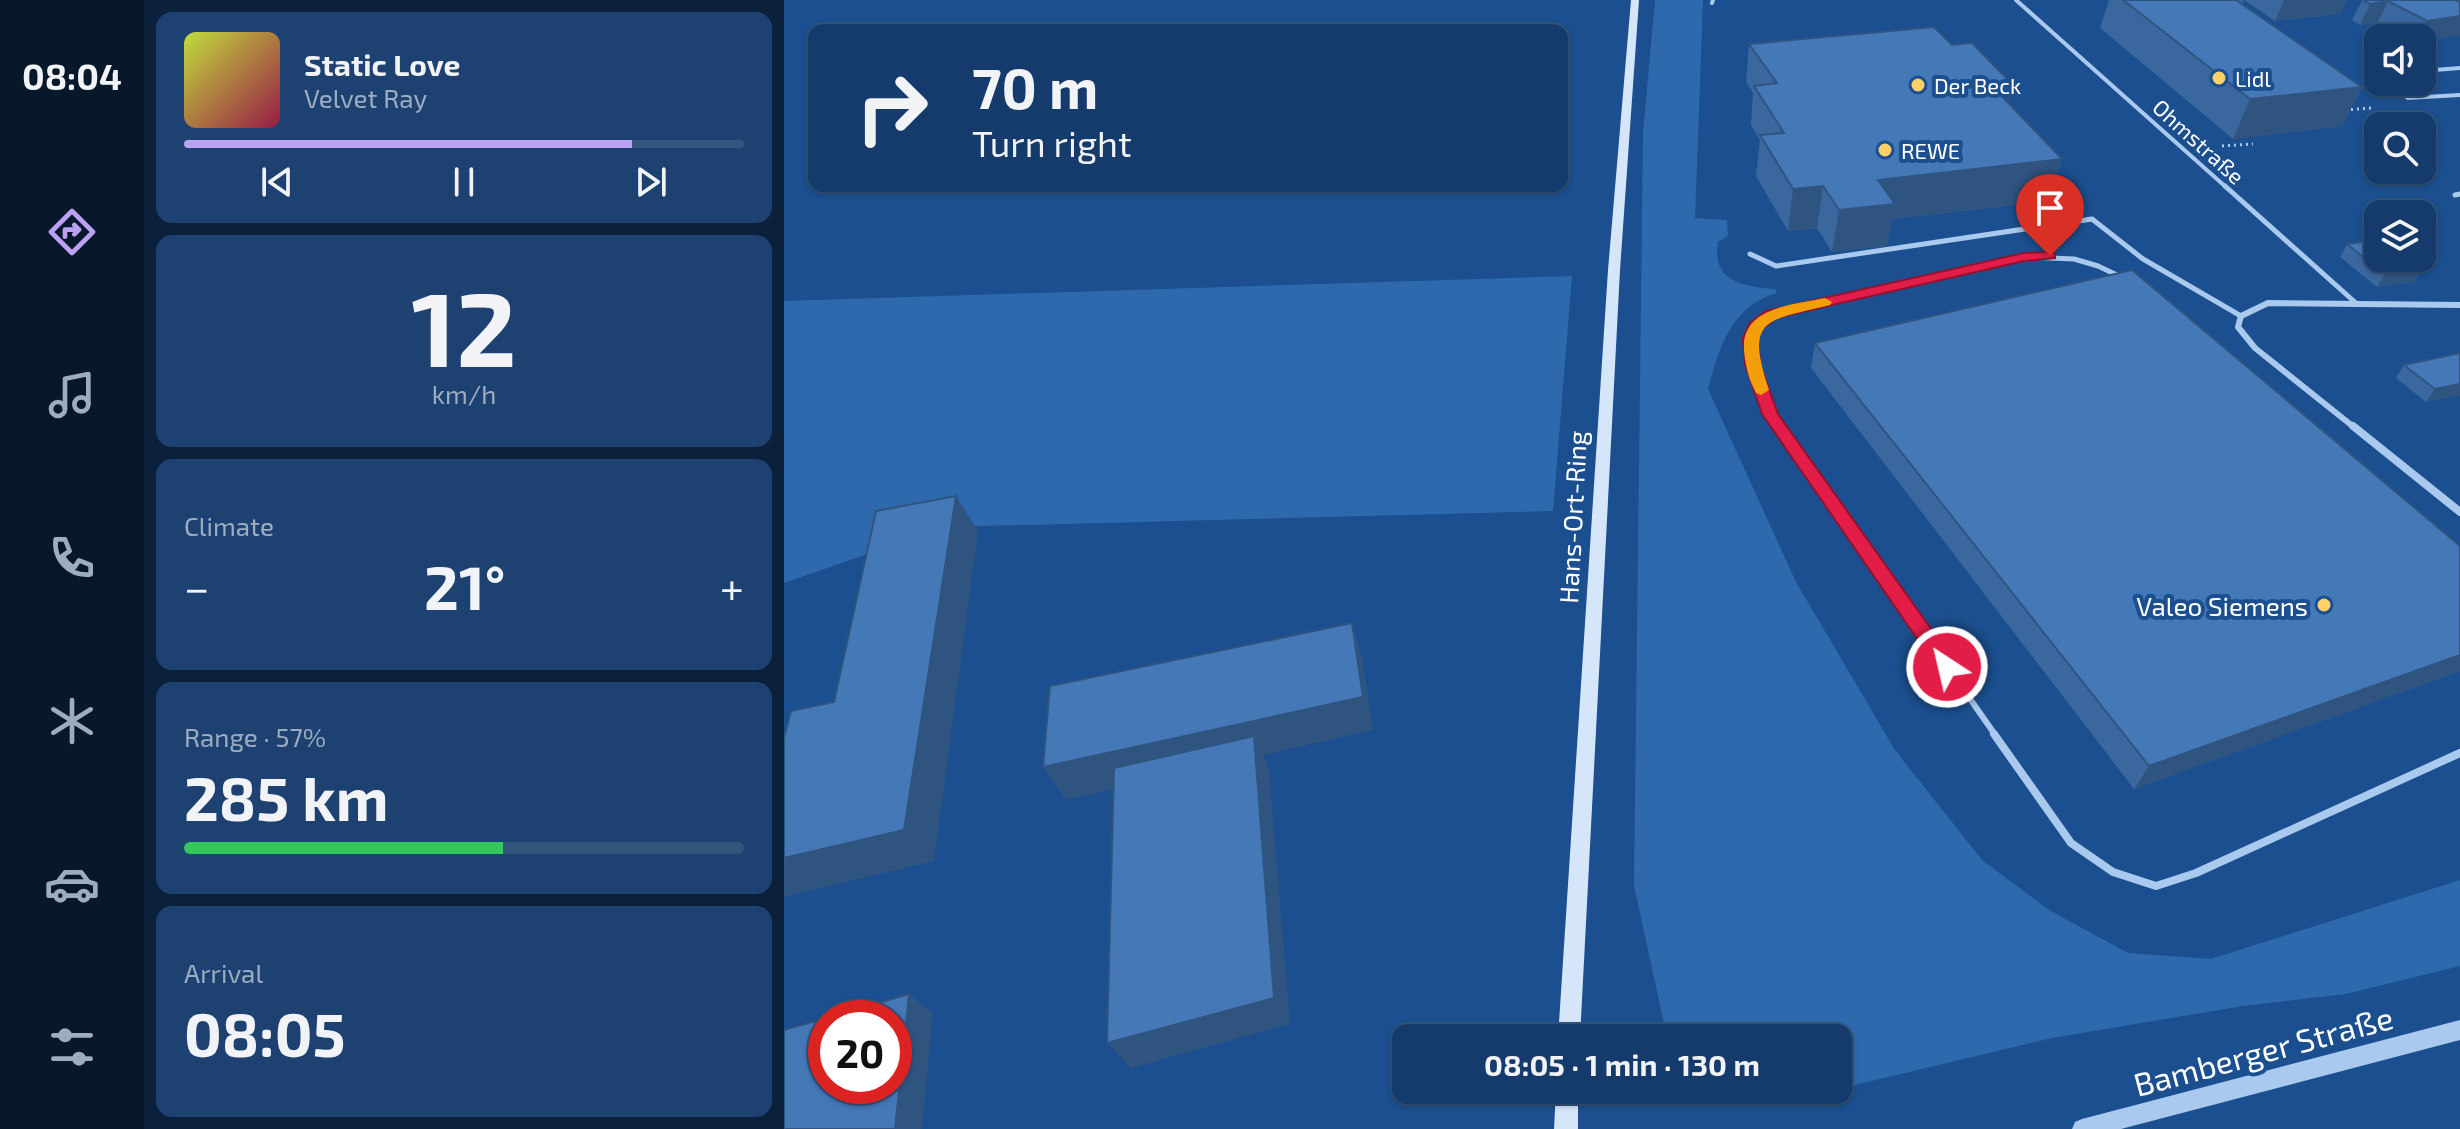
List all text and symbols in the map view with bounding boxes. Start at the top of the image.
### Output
map controls [2364,24,2436,272]
button: sound [2364,24,2436,96]
text: Static Love [304,46,460,82]
text: 70 m [972,53,1098,120]
text: 08:04 [22,54,122,97]
icon: right [840,56,944,160]
place label: Lidl [2235,65,2271,91]
marker: Lidl [2210,69,2228,87]
place label: Der Beck [1934,72,2021,98]
marker: Der Beck [1909,76,1927,94]
text: Velvet Ray [304,82,427,113]
street label: Ohmstraße [2148,93,2250,189]
button: search [2364,112,2436,184]
text: Turn right [972,121,1132,164]
place label: REWE [1901,137,1960,163]
marker: REWE [1876,141,1894,159]
icon: previous [255,160,299,204]
icon: pause [442,160,486,204]
icon: next [629,160,673,204]
pin [2016,174,2084,256]
icon: arrive [2028,186,2072,230]
button: layers [2364,200,2436,272]
icon: directions [44,204,100,260]
text: 12 [411,263,517,388]
icon: music [44,367,100,423]
text: km/h [432,378,496,409]
street label: Hans-Ort-Ring [1552,430,1592,604]
text: Climate [184,510,274,541]
icon: phone [44,530,100,586]
text: 21° [424,550,505,622]
text: − [184,560,210,613]
text: + [720,560,744,613]
place label: Valeo Siemens [2136,590,2308,621]
marker: Valeo Siemens [2315,596,2333,614]
position arrow [1905,625,1989,709]
icon: climate [44,693,100,749]
text: Range · 57% [184,721,326,752]
text: 285 km [184,761,389,833]
icon: car [44,856,100,912]
text: Arrival [184,957,263,988]
text: 08:05 [184,997,346,1069]
street label: Bamberger Straße [2129,997,2397,1103]
speed limit sign: 20 [808,1000,912,1104]
icon: filters [44,1019,100,1075]
text: 08:05 · 1 min · 130 m [1484,1046,1760,1082]

